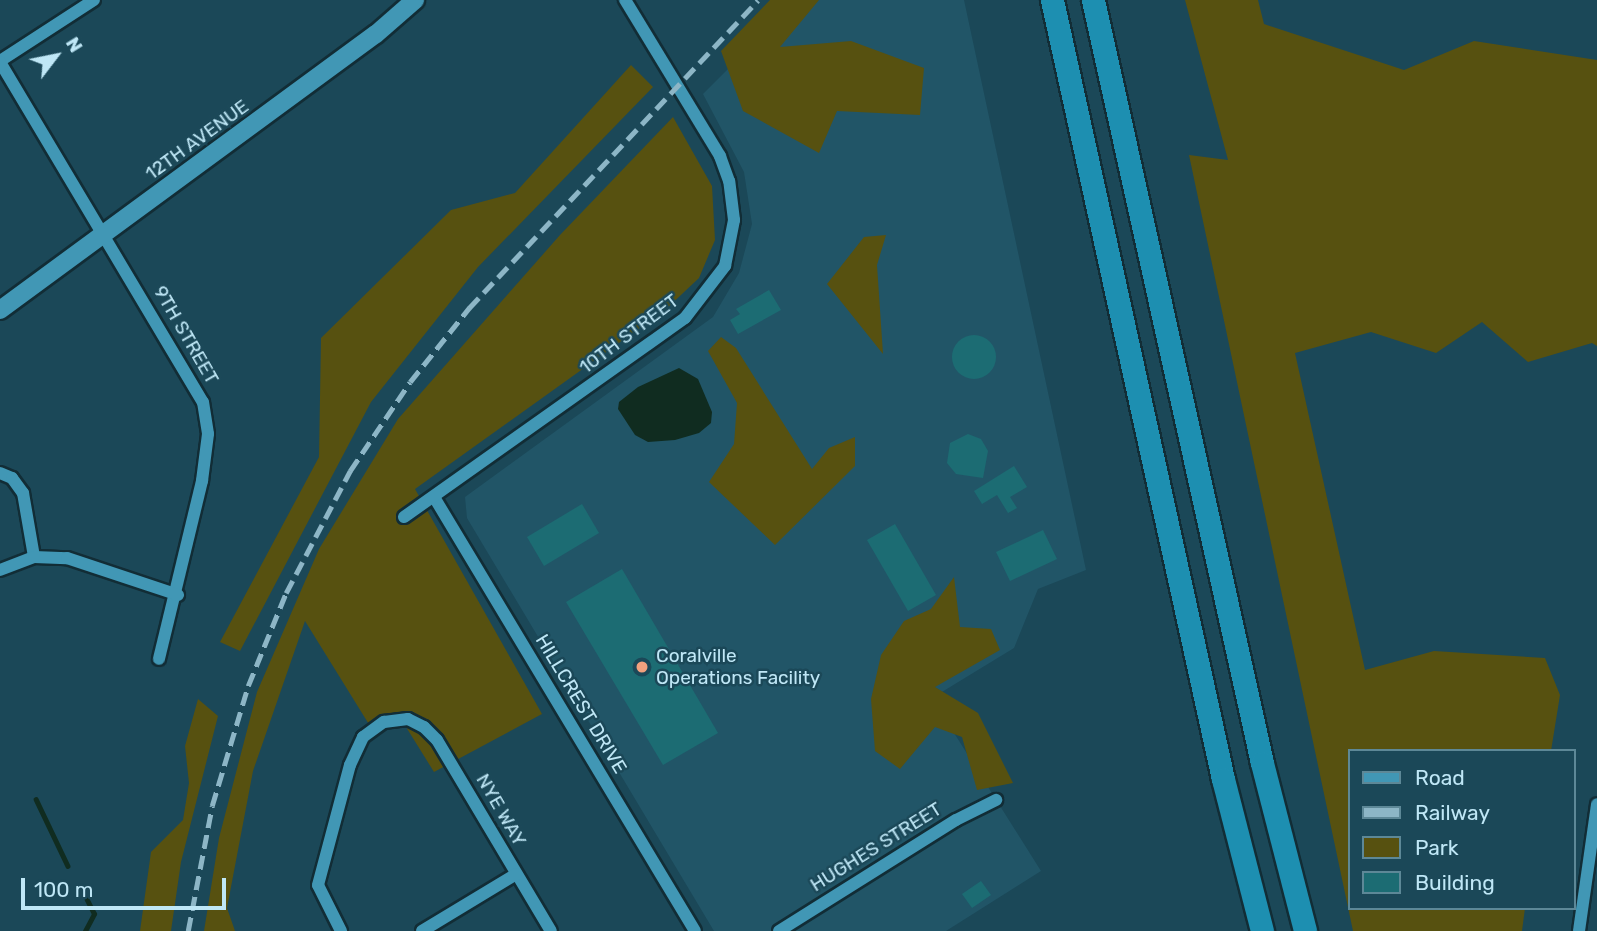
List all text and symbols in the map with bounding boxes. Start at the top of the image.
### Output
north arrow [21,21,91,91]
text: N [61,33,88,56]
street label: 12TH AVENUE [141,95,253,185]
street label: 9TH STREET [149,282,223,388]
street label: 10TH STREET [575,289,683,379]
street label: HILLCREST DRIVE [530,630,632,778]
place label: Coralville Operations Facility [656,645,820,689]
marker: Coralville Operations Facility [634,659,650,675]
legend [1348,749,1576,910]
text: Road [1415,765,1465,790]
street label: NYE WAY [471,770,531,850]
street label: HUGHES STREET [806,797,946,897]
text: Railway [1415,800,1490,825]
text: Park [1415,835,1459,860]
scale bar [24,864,229,908]
text: Building [1415,870,1495,895]
text: 100 m [34,877,93,902]

